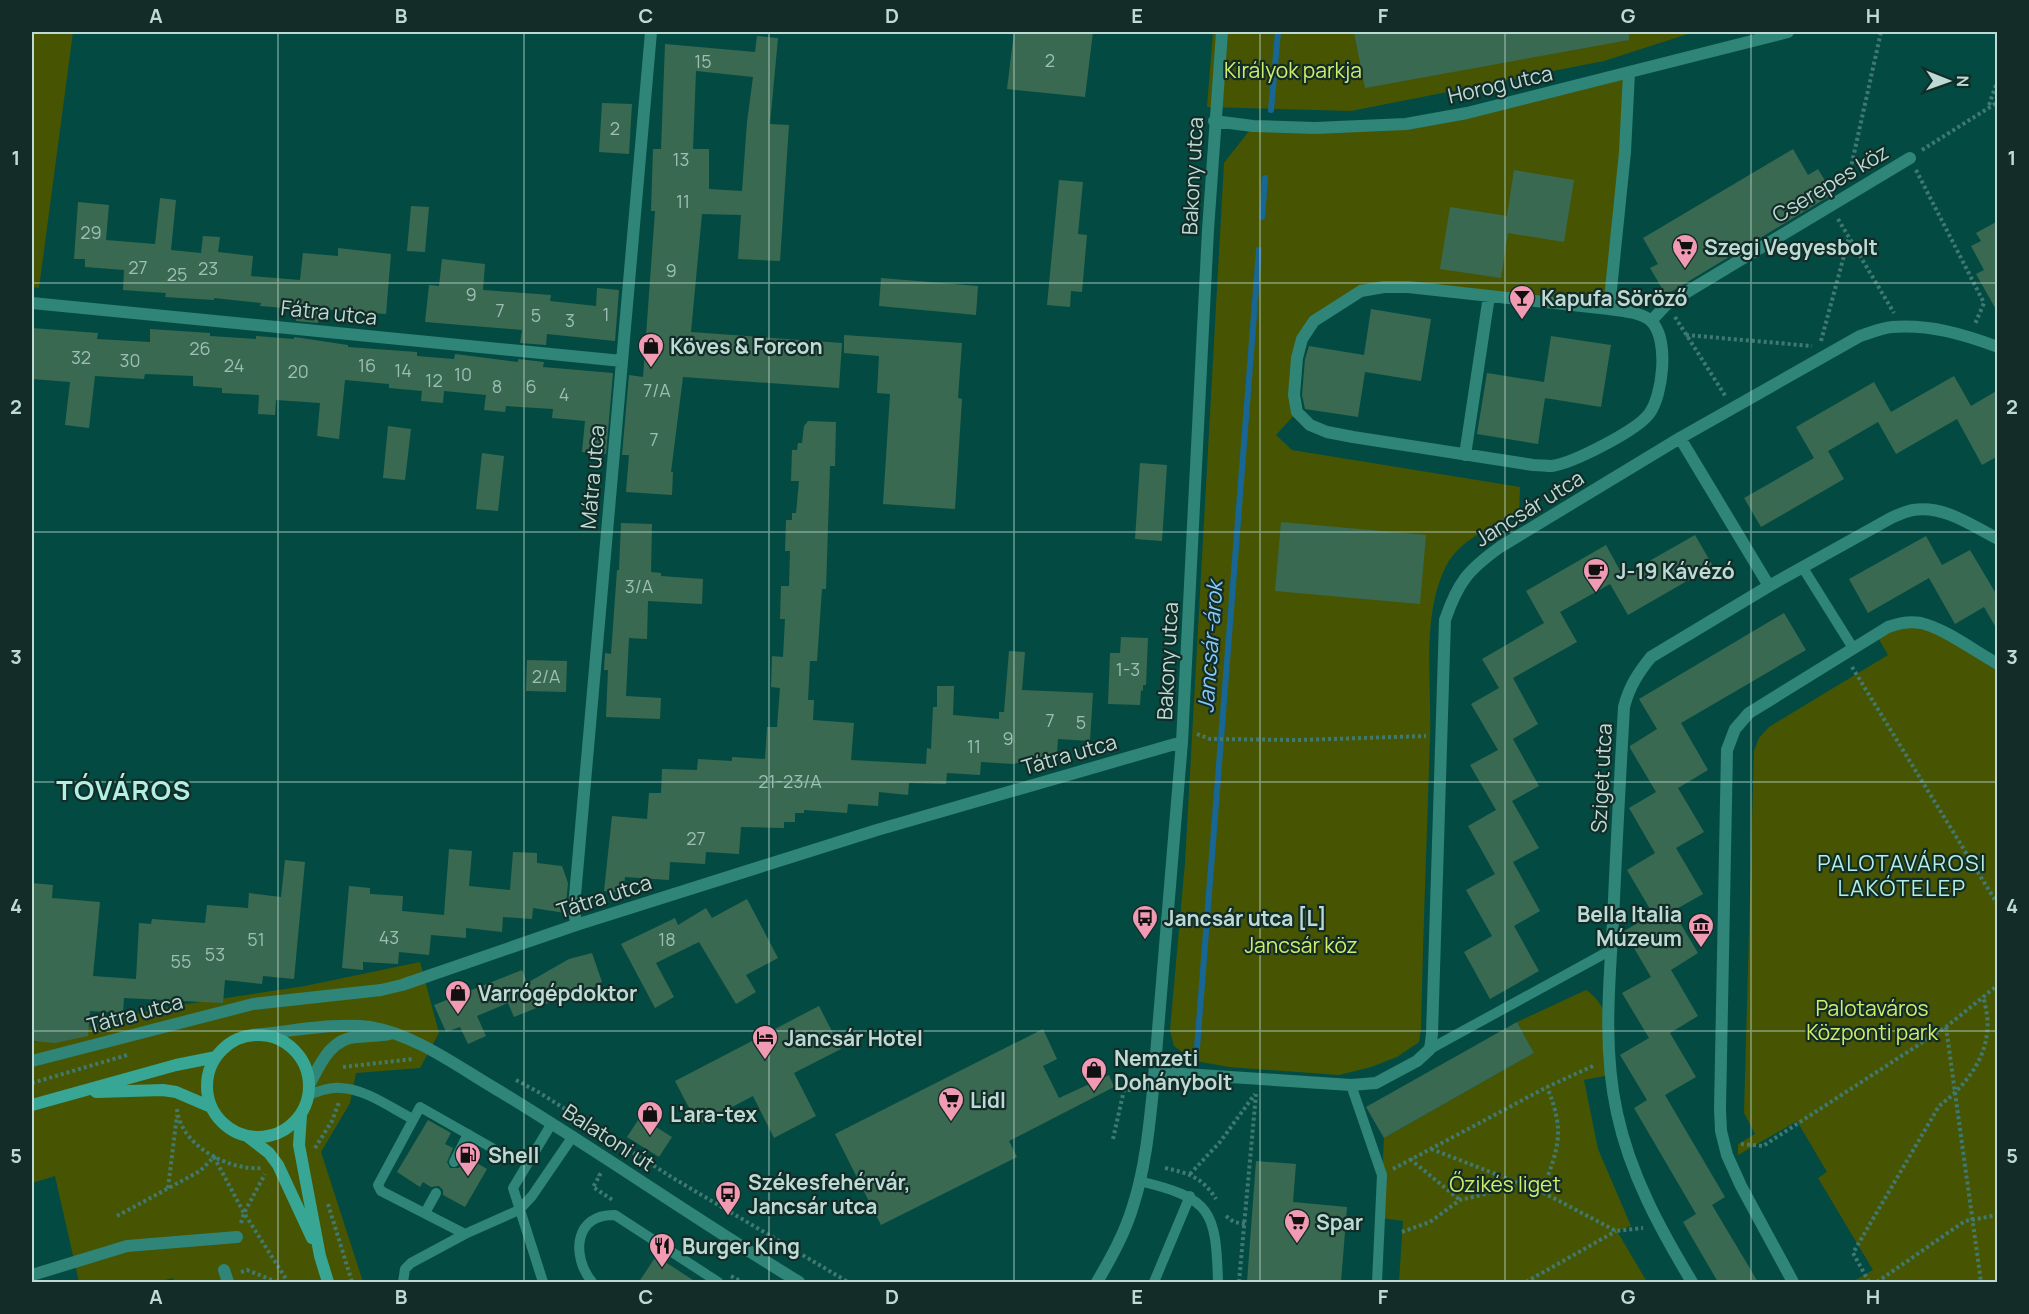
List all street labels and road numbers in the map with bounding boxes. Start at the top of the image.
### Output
street label: Horog utca [1445,58,1555,110]
street label: Bakony utca [1175,116,1209,236]
street label: Cserepes köz [1767,137,1893,229]
street label: Fátra utca [279,293,379,331]
street label: Mátra utca [574,424,610,530]
street label: Jancsár utca [1469,463,1589,553]
street label: Bakony utca [1150,601,1184,721]
street label: Sziget utca [1584,722,1618,834]
street label: Tátra utca [1018,727,1120,781]
street label: Tátra utca [553,868,655,924]
street label: Tátra utca [84,987,186,1039]
street label: Balatoni út [558,1097,660,1177]

